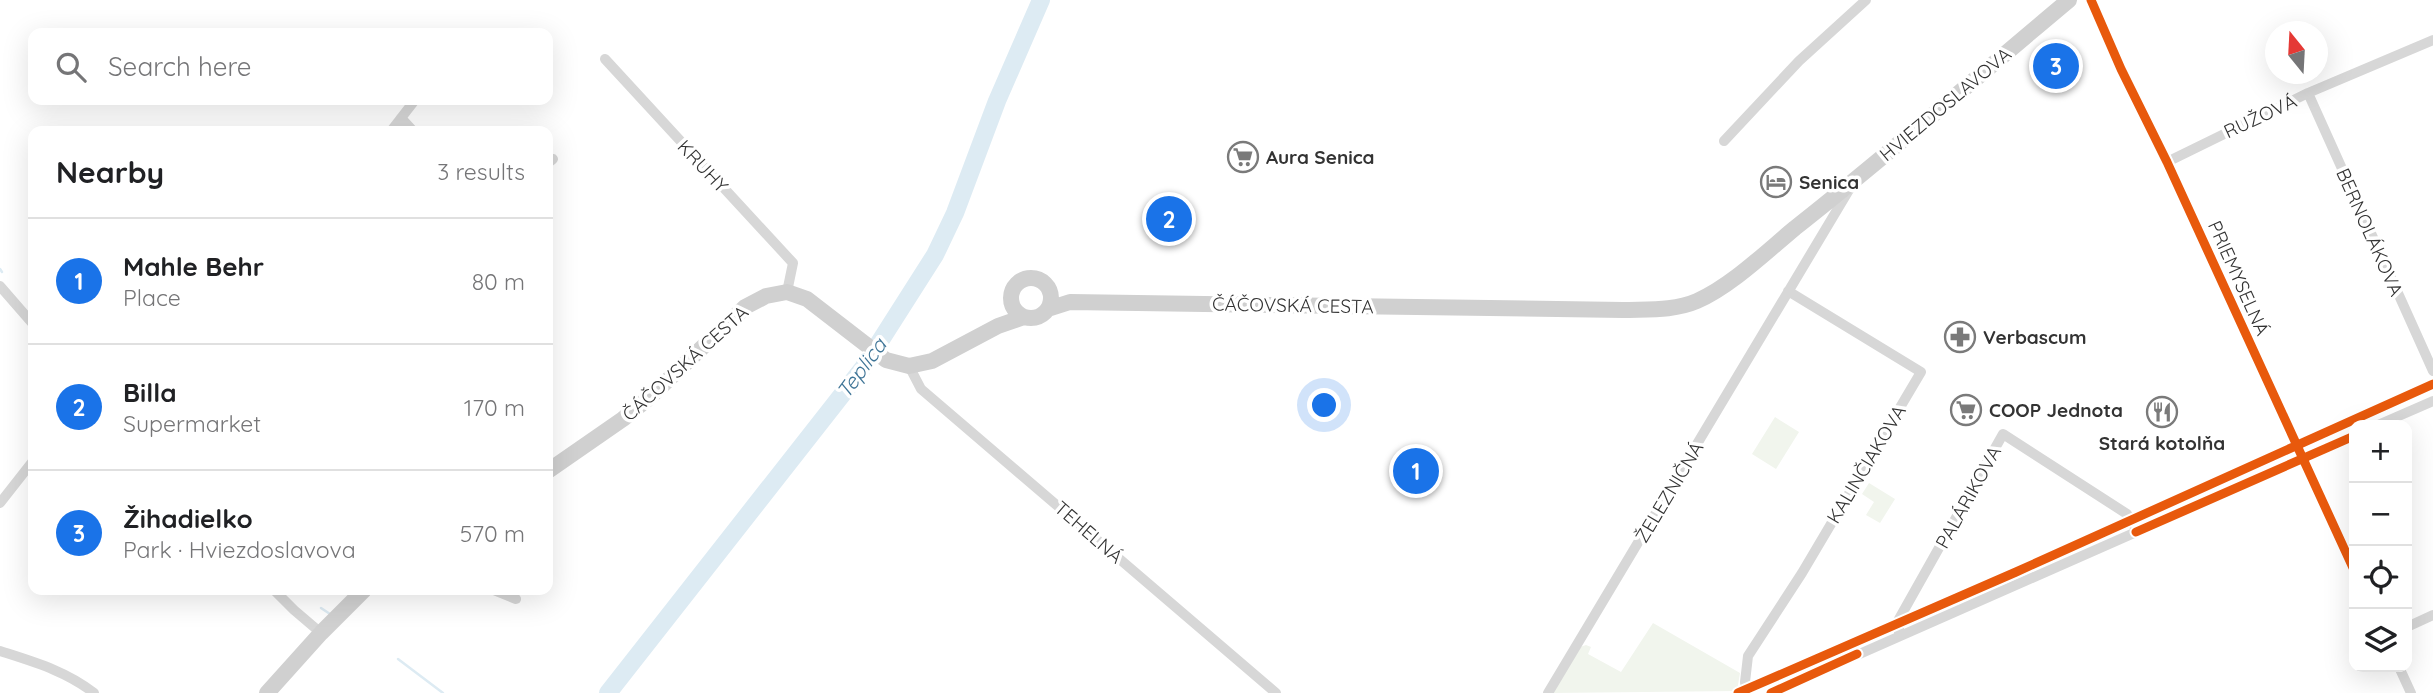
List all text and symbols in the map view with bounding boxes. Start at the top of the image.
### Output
north arrow [2265,21,2328,84]
search box [28,28,553,105]
pin: 3 [2033,40,2079,92]
street label: HVIEZDOSLAVOVA [1874,42,2016,166]
icon: search [52,48,90,86]
text: Search here [108,50,252,83]
street label: RUŽOVÁ [2220,89,2300,143]
street label: KRUHY [673,135,734,198]
supermarket icon: Aura Senica [1226,140,1260,174]
place label: Aura Senica [1266,145,1375,169]
text: Nearby [56,153,164,191]
text: 3 results [437,157,525,186]
street label: BERNOLÁKOVA [2331,164,2409,300]
hotel icon: Senica [1759,165,1793,199]
place label: Senica [1799,170,1859,194]
pin: 2 [1146,193,1192,245]
street label: PRIEMYSELNÁ [2203,217,2275,339]
text: Mahle Behr [123,250,264,283]
text: 1 [75,267,83,296]
text: 80 m [472,267,525,296]
text: Place [123,283,181,312]
street label: ČÁČOVSKÁ CESTA [1212,292,1374,318]
street label: ČÁČOVSKÁ CESTA [617,300,753,426]
pharmacy icon: Verbascum [1943,320,1977,354]
place label: Verbascum [1983,325,2086,349]
water label: Teplica [831,332,892,403]
text: Billa [123,376,177,409]
your location [1307,388,1341,422]
text: 2 [72,393,86,422]
text: 170 m [464,393,525,422]
supermarket icon: COOP Jednota [1949,393,1983,427]
restaurant icon: Stará kotolňa [2145,395,2179,429]
place label: COOP Jednota [1989,398,2123,422]
street label: KALINČIAKOVA [1821,400,1911,528]
text: Supermarket [123,409,261,438]
map controls [2349,420,2412,672]
button: + [2349,420,2412,483]
place label: Stará kotolňa [2099,431,2225,455]
street label: ŽELEZNIČNÁ [1630,437,1708,547]
street label: PALÁRIKOVA [1930,441,2006,553]
pin: 1 [1393,445,1439,497]
button: − [2349,483,2412,546]
street label: TEHELNÁ [1050,496,1128,568]
text: Žihadielko [123,502,253,535]
text: 3 [73,519,85,548]
text: 570 m [460,519,525,548]
text: Park · Hviezdoslavova [123,535,356,564]
button: locate [2349,546,2412,609]
button: layers [2349,609,2412,672]

